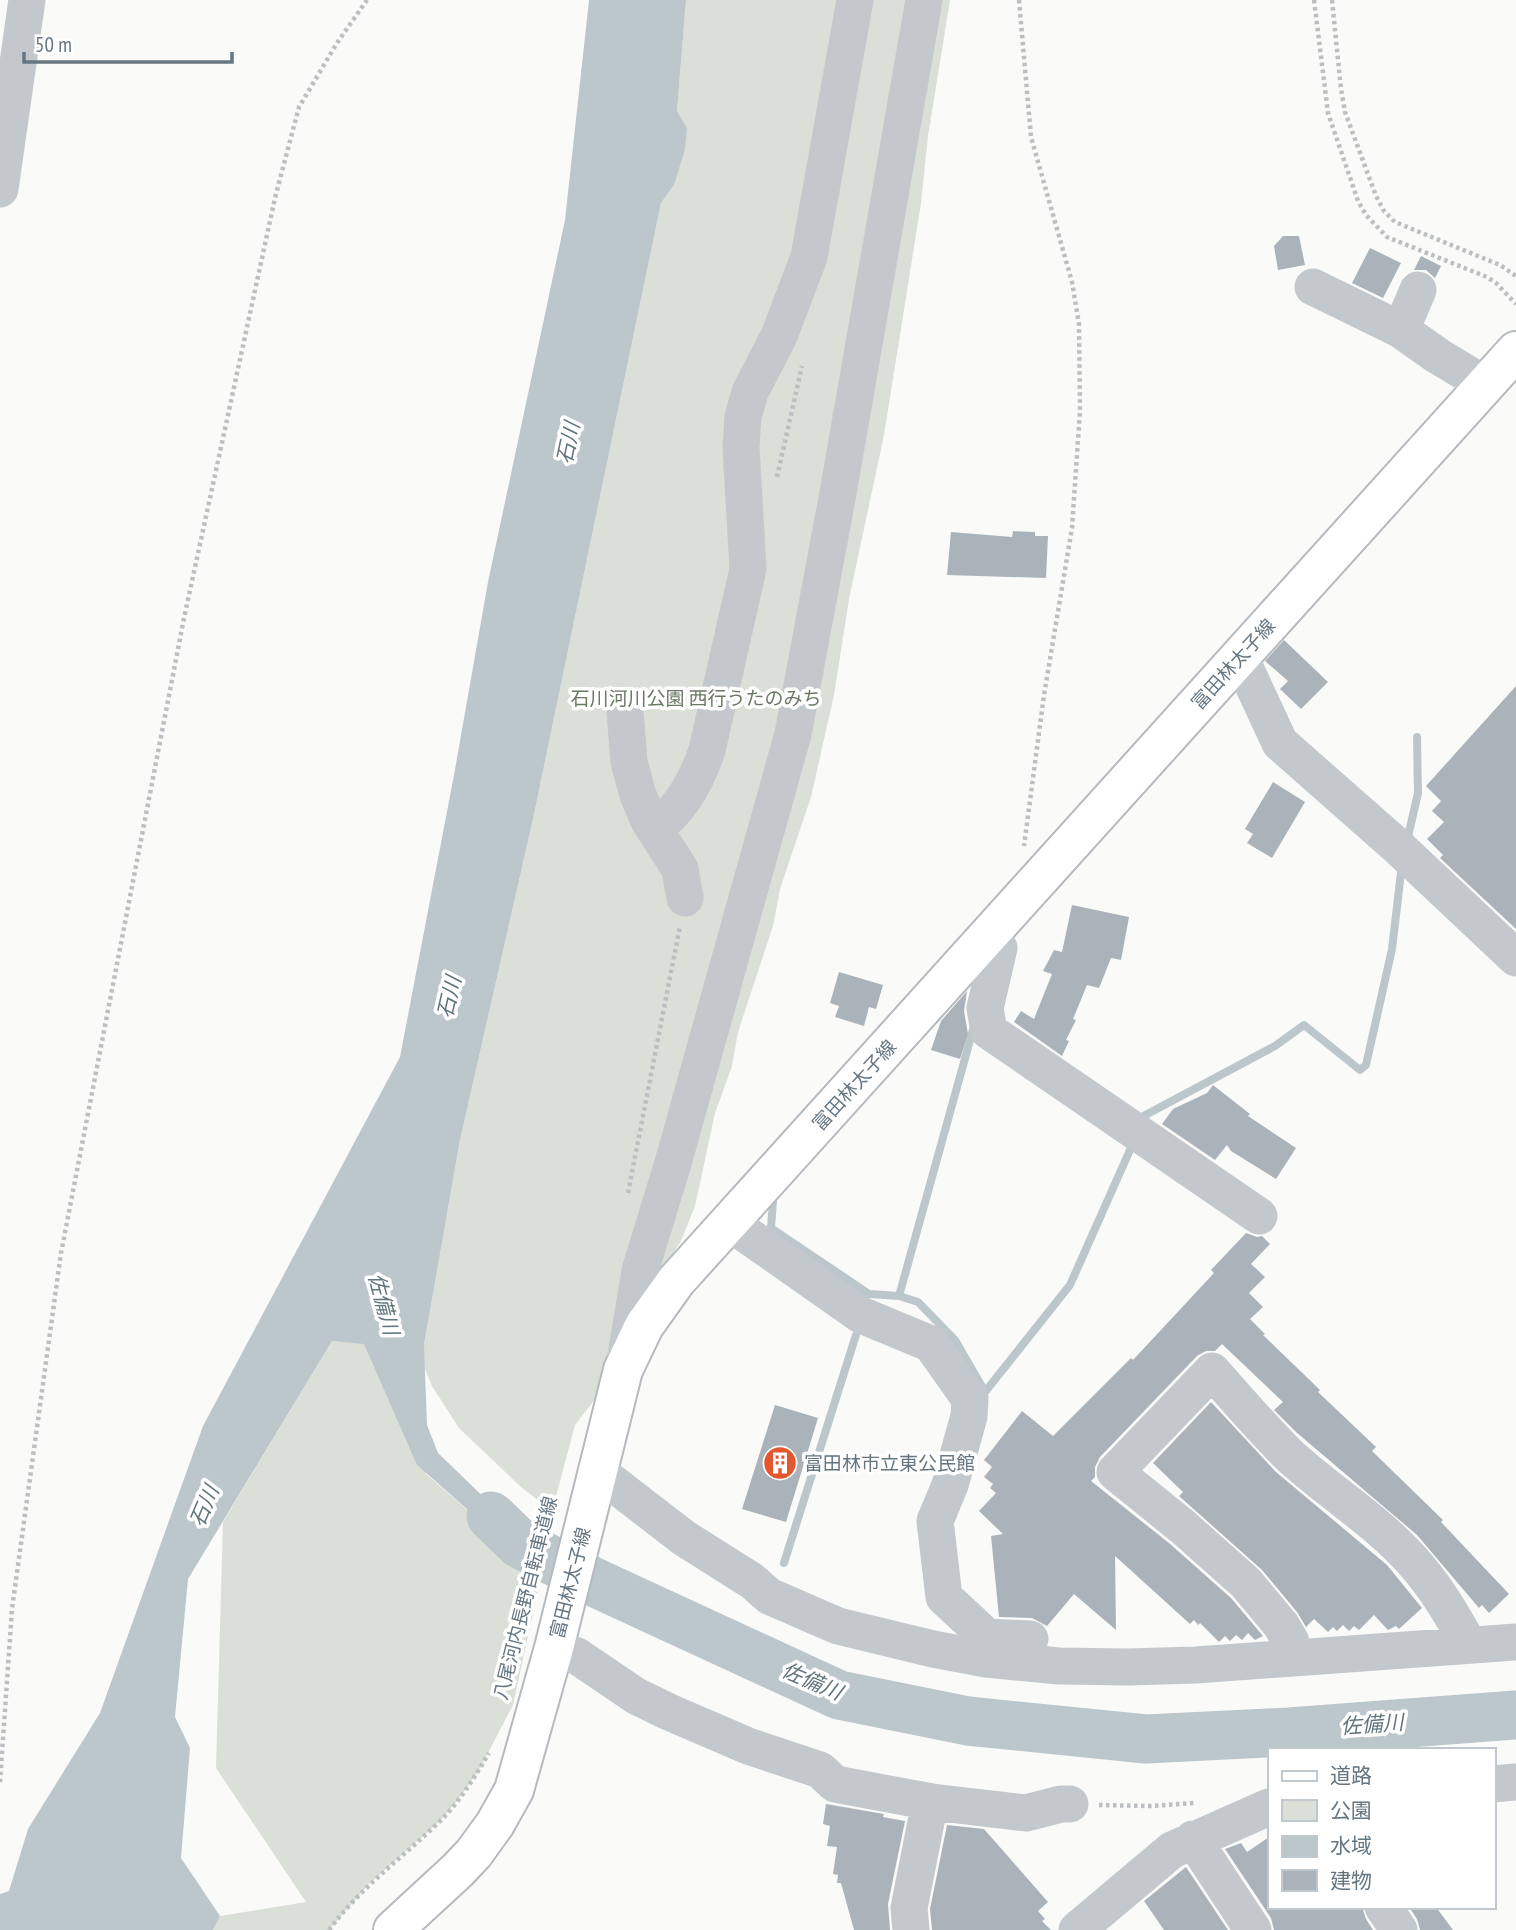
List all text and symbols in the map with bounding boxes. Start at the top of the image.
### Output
scale bar [24,21,233,65]
text: 50 m [35,31,72,58]
water label: 石川 [550,418,586,466]
street label: 富田林太子線 [1186,614,1280,714]
park label: 石川河川公園 西行うたのみち [570,686,822,710]
water label: 石川 [431,972,467,1020]
street label: 富田林太子線 [807,1035,901,1135]
water label: 佐備川 [363,1270,406,1340]
building icon: 富田林市立東公民館 [761,1444,799,1482]
place label: 富田林市立東公民館 [804,1451,975,1475]
water label: 石川 [183,1480,225,1531]
street label: 八尾河内長野自転車道線 [488,1494,562,1702]
street label: 富田林太子線 [545,1525,595,1641]
water label: 佐備川 [778,1656,848,1707]
water label: 佐備川 [1340,1708,1406,1740]
legend [1268,1748,1495,1909]
text: 道路 [1330,1762,1372,1789]
text: 公園 [1330,1797,1372,1824]
text: 水域 [1330,1832,1372,1859]
text: 建物 [1330,1867,1372,1894]

